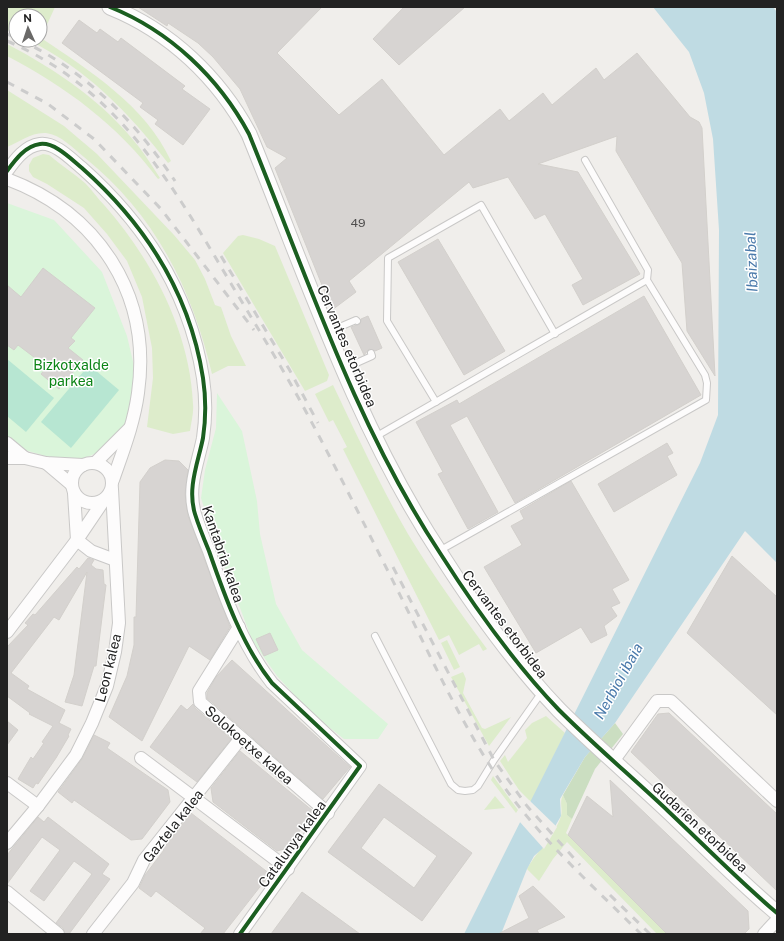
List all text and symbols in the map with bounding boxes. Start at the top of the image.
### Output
north arrow [8,8,48,48]
text: N [23,12,32,24]
house number: 49 [350,216,366,230]
water label: Ibaizabal [741,231,761,293]
street label: Cervantes etorbidea [314,283,380,409]
park label: Bizkotxalde parkea [33,357,109,389]
street label: Kantabria kalea [199,503,247,605]
street label: Cervantes etorbidea [459,567,551,681]
street label: Leon kalea [92,632,124,704]
water label: Nerbioi ibaia [590,640,646,722]
street label: Solokoetxe kalea [202,702,296,788]
street label: Gudarien etorbidea [649,779,751,875]
street label: Gaztela kalea [140,786,206,866]
street label: Catalunya kalea [255,797,329,891]

